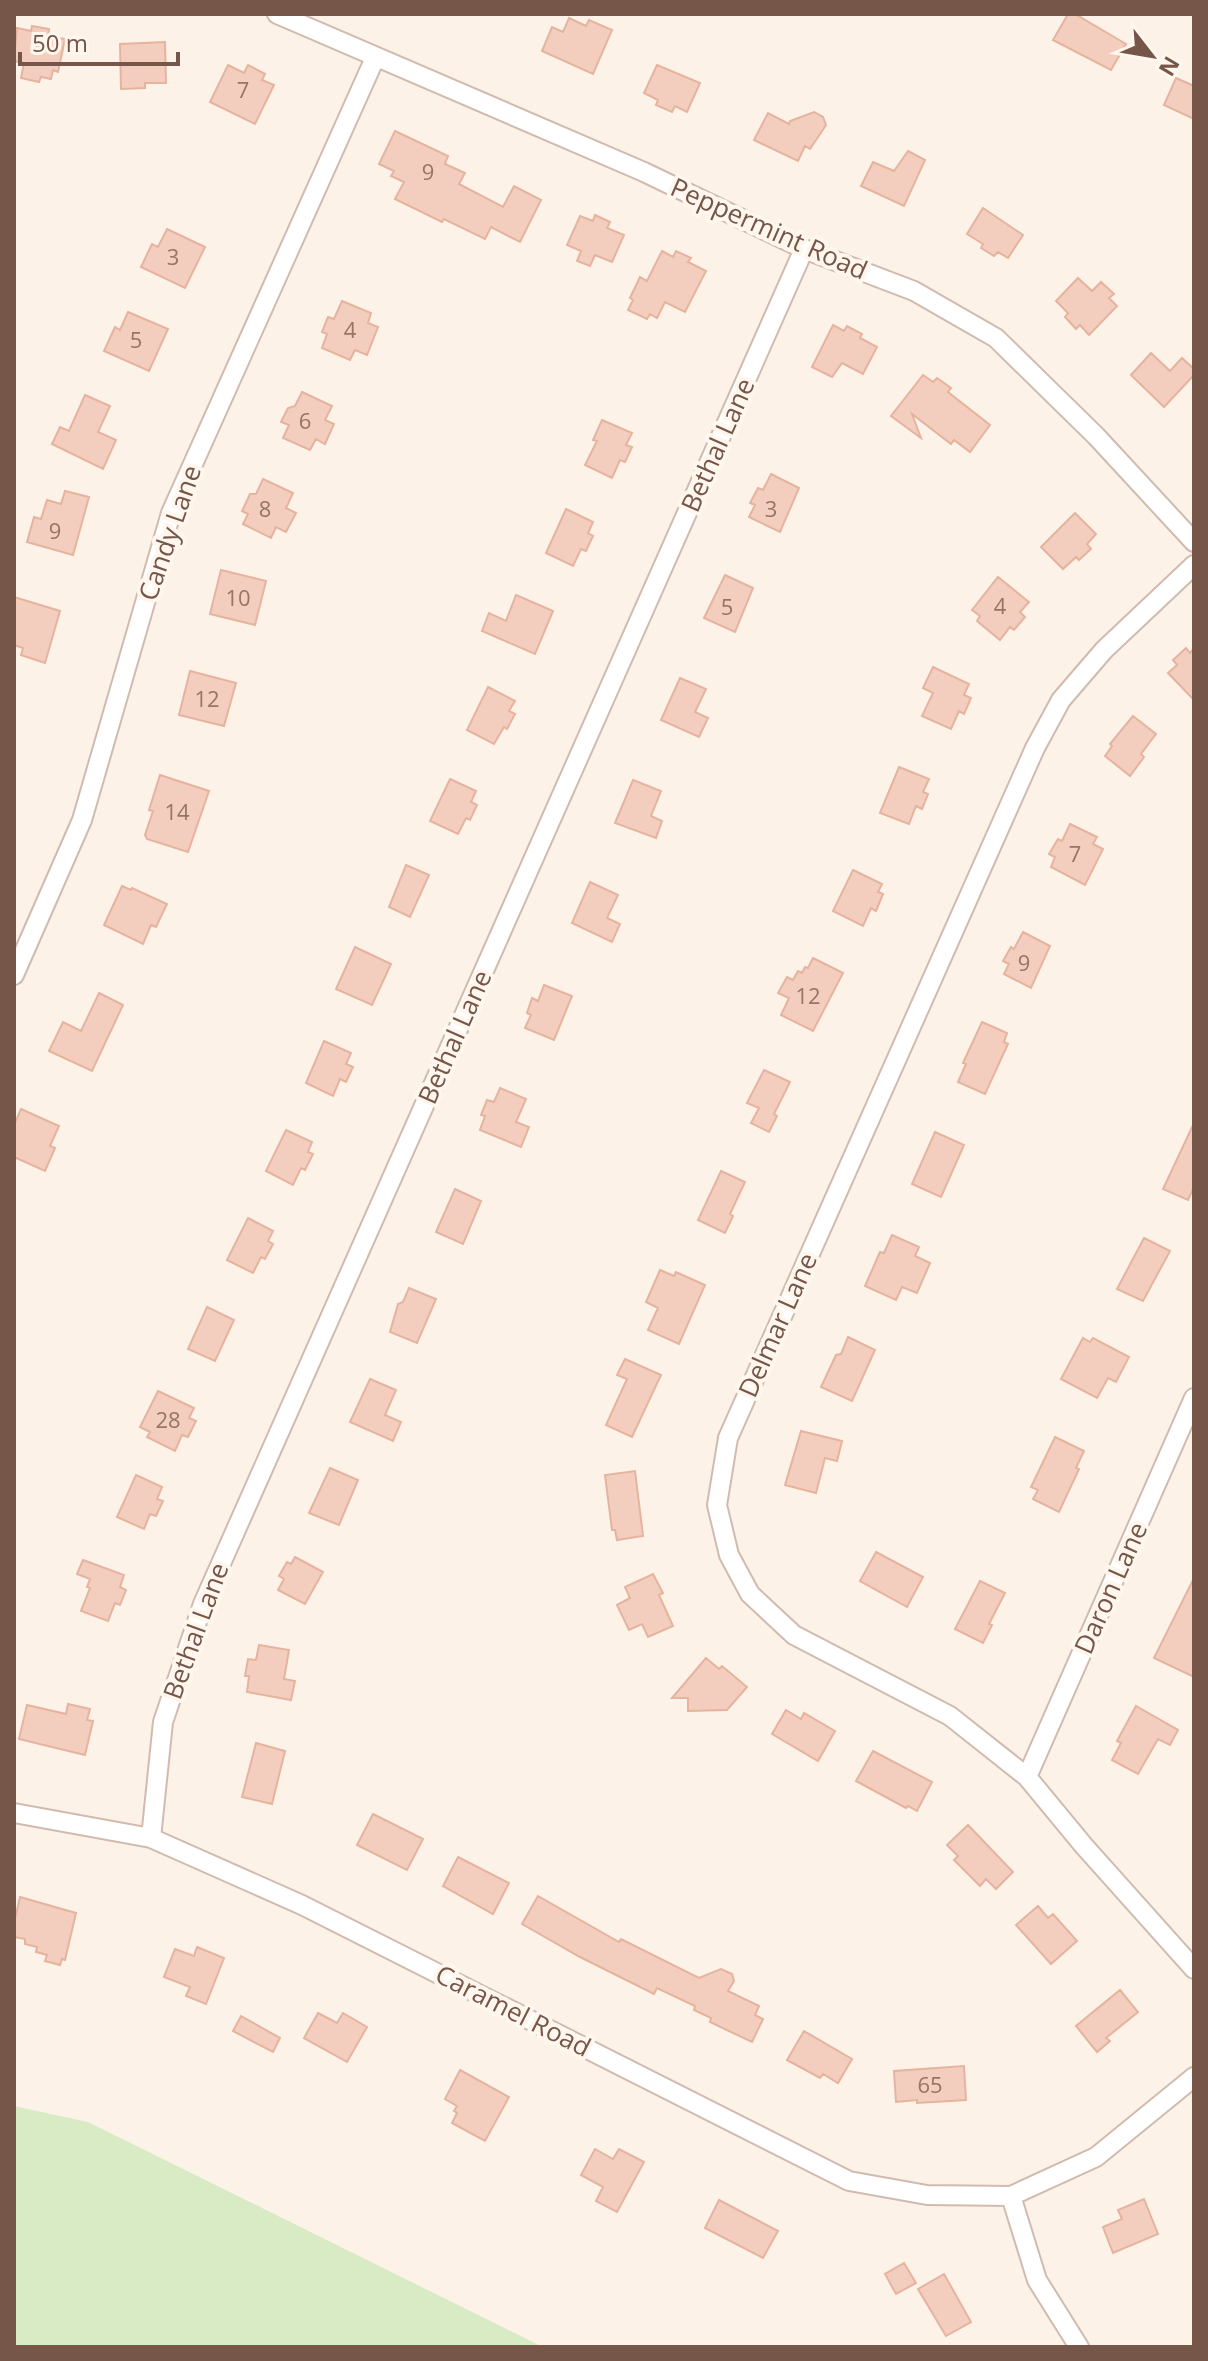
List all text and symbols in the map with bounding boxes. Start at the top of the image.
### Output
scale bar [20,16,178,66]
north arrow [1112,16,1192,96]
text: 50 m [32,26,88,59]
text: N [1153,51,1187,82]
house number: 7 [237,74,249,104]
house number: 9 [422,156,434,186]
street label: Peppermint Road [665,169,874,288]
house number: 3 [167,241,179,271]
house number: 4 [344,314,357,344]
house number: 5 [130,324,142,354]
street label: Bethal Lane [672,372,763,517]
house number: 6 [299,405,311,435]
street label: Candy Lane [129,460,209,605]
house number: 8 [259,493,271,523]
house number: 3 [765,493,777,523]
house number: 9 [49,515,61,545]
house number: 10 [225,582,251,612]
house number: 4 [994,590,1007,620]
house number: 5 [721,591,733,621]
house number: 12 [194,683,220,713]
house number: 14 [164,796,190,826]
house number: 7 [1069,838,1081,868]
house number: 9 [1018,947,1030,977]
street label: Bethal Lane [409,964,500,1109]
house number: 12 [795,980,821,1010]
street label: Delmar Lane [729,1247,825,1402]
house number: 28 [155,1404,181,1434]
street label: Daron Lane [1065,1516,1155,1659]
street label: Bethal Lane [154,1557,236,1704]
street label: Caramel Road [430,1955,597,2065]
house number: 65 [917,2069,943,2099]

